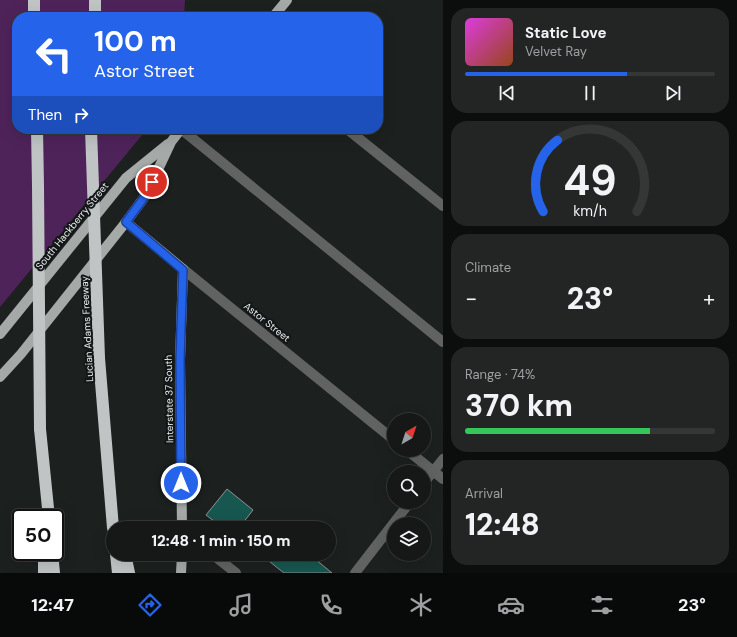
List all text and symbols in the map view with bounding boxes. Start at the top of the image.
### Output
text: 100 m [94,23,177,60]
text: Static Love [525,23,606,43]
icon: left [28,28,80,80]
text: Velvet Ray [525,43,587,60]
text: Astor Street [94,59,195,83]
icon: previous [496,82,518,104]
icon: pause [579,82,601,104]
icon: next [662,82,684,104]
icon: right [70,104,92,126]
text: Then [28,105,62,125]
text: 49 [563,153,617,207]
pin [135,165,169,199]
icon: arrive [141,171,163,193]
street label: South Hackberry Street [33,180,111,272]
text: km/h [573,201,607,219]
text: Climate [465,259,511,276]
street label: Lucian Adams Freeway [78,275,96,382]
text: 23° [567,279,613,318]
text: − [465,284,477,313]
text: + [703,284,715,313]
street label: Astor Street [241,299,293,345]
street label: Interstate 37 South [162,355,176,443]
text: Range · 74% [465,366,535,383]
text: 370 km [465,386,573,425]
north arrow [387,413,431,457]
map controls [387,413,431,561]
position arrow [160,462,202,504]
button: search [387,465,431,509]
text: Arrival [465,485,503,502]
text: 12:48 [465,505,540,544]
speed limit sign: 50 [12,509,64,561]
button: layers [387,517,431,561]
text: 12:48 · 1 min · 150 m [152,531,290,551]
icon: directions [136,591,164,619]
icon: music [227,591,255,619]
icon: phone [317,591,345,619]
icon: climate [407,591,435,619]
icon: car [497,591,525,619]
icon: filters [588,591,616,619]
text: 12:47 [31,593,74,617]
text: 23° [678,593,706,617]

